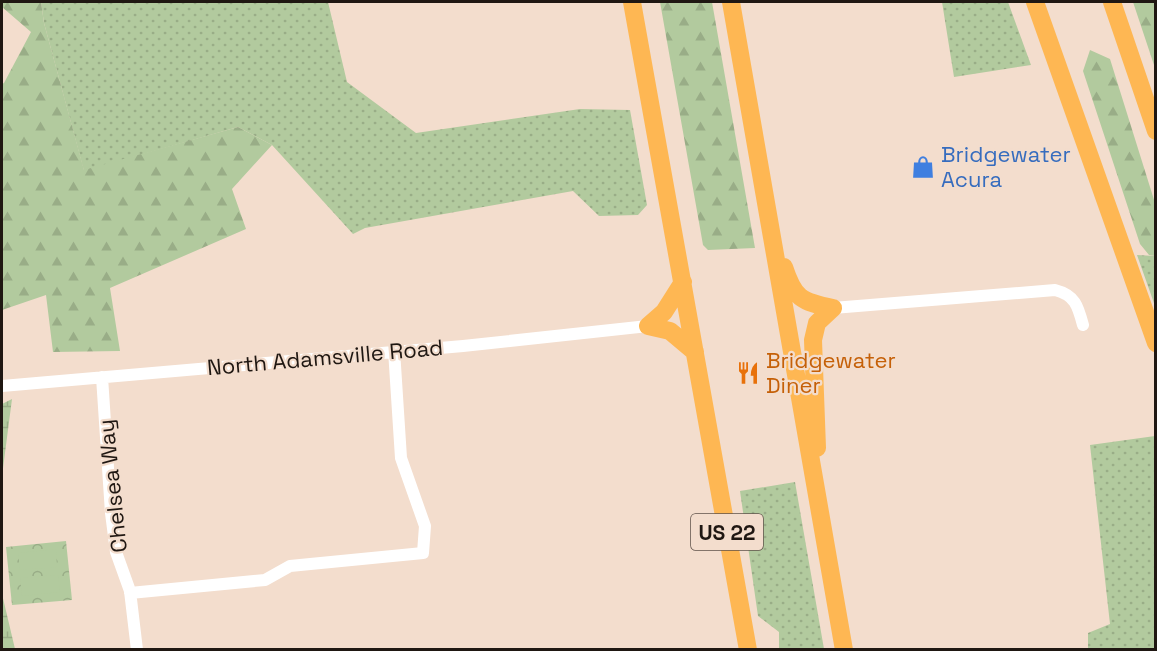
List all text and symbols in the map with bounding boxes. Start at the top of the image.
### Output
place label: Bridgewater Acura [941,140,1071,193]
shop icon: Bridgewater Acura [910,154,936,180]
street label: North Adamsville Road [206,333,444,381]
place label: Bridgewater Diner [766,346,896,399]
restaurant icon: Bridgewater Diner [735,360,761,386]
street label: Chelsea Way [91,418,133,554]
road number: US 22 [691,514,763,550]

